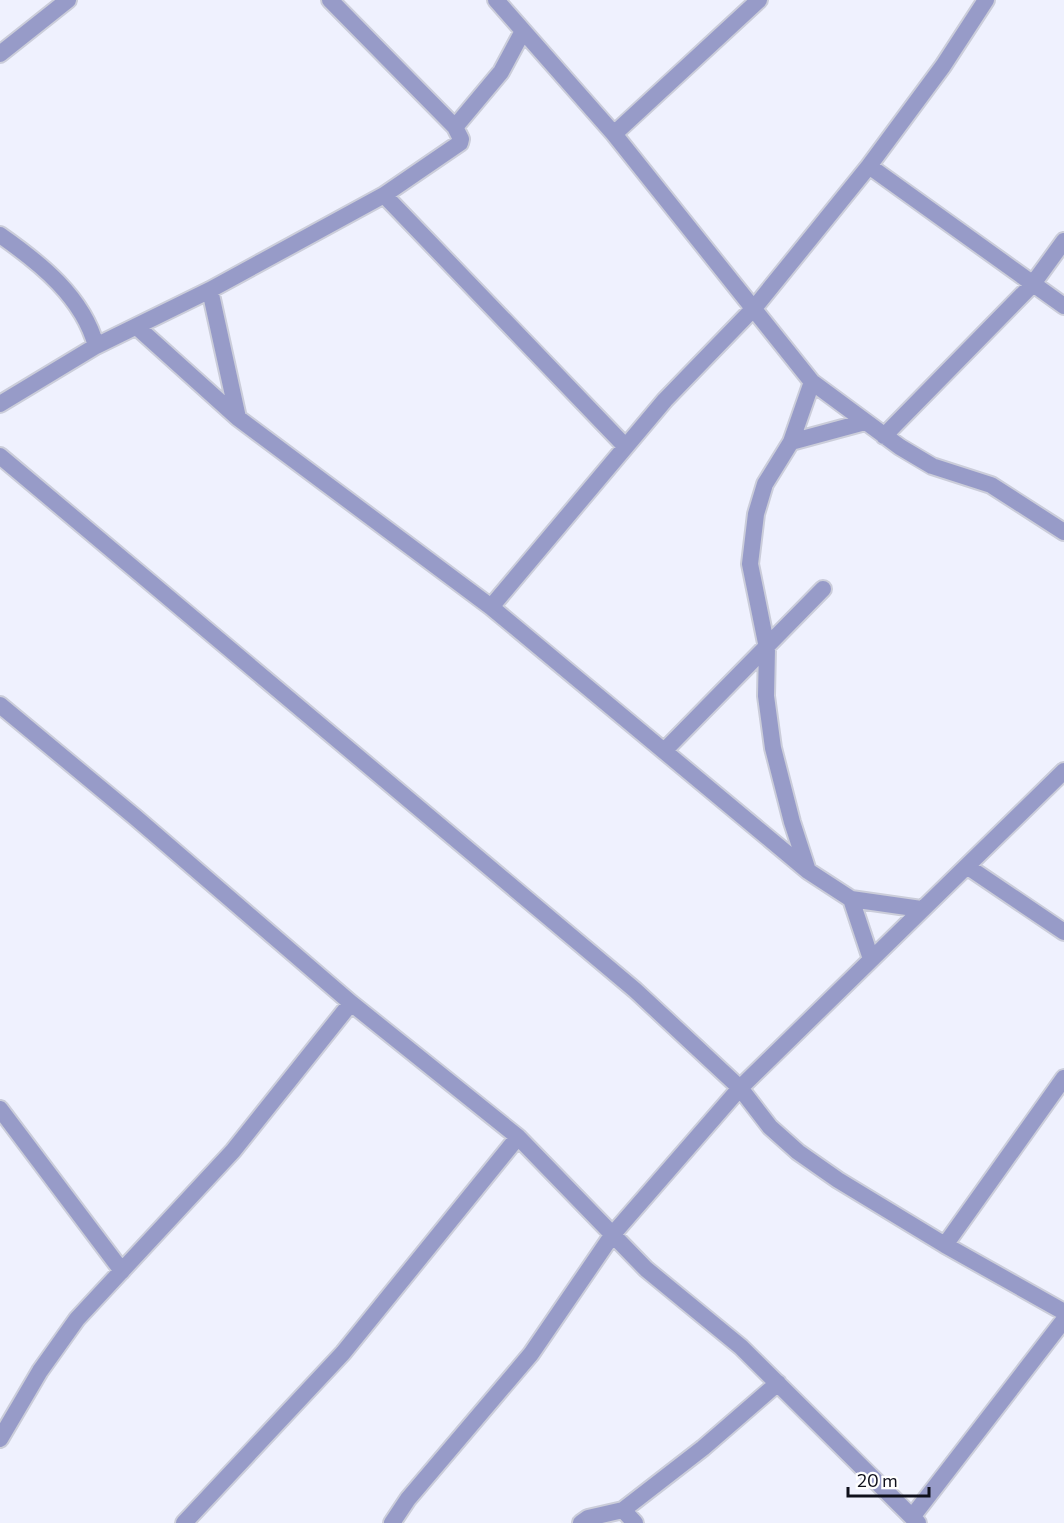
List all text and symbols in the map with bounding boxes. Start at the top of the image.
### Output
scale bar [848,1460,929,1498]
text: 20 m [857,1469,898,1491]

